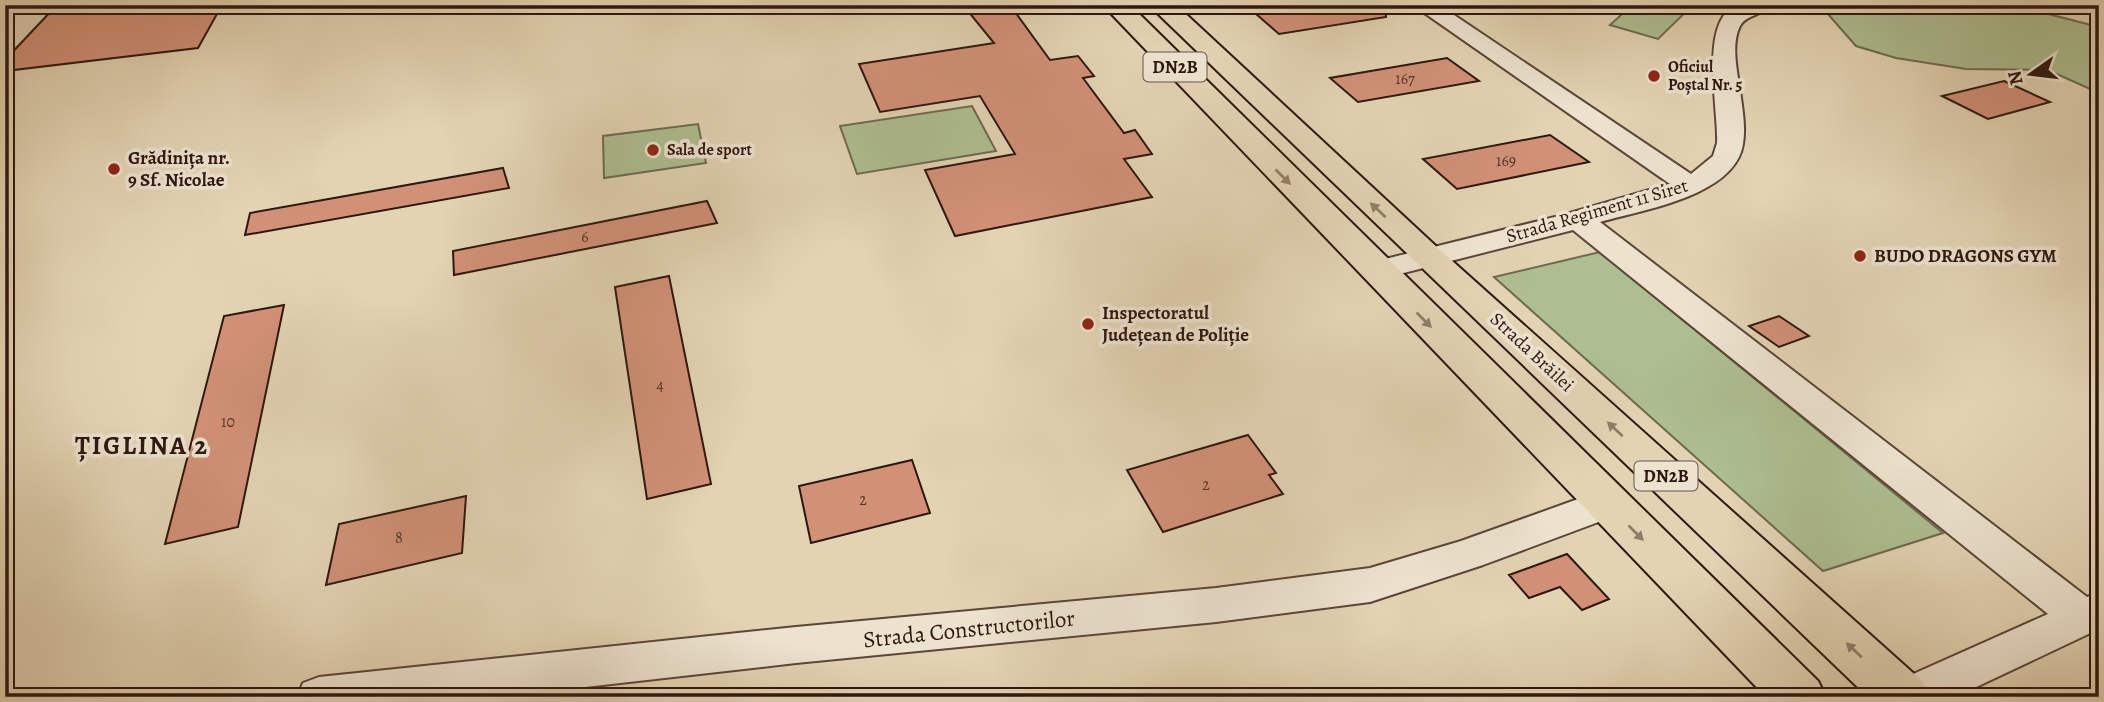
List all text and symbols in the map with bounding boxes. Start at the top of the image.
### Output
north arrow [1996,38,2066,108]
road number: DN2B [1144,52,1206,82]
place label: Oficiul Poștal Nr. 5 [1668,56,1742,96]
house number: 167 [1395,68,1415,90]
marker: Oficiul Poștal Nr. 5 [1646,68,1662,84]
text: N [2001,68,2030,88]
place label: Sala de sport [667,139,753,161]
marker: Sala de sport [645,142,661,158]
place label: Grădinița nr. 9 Sf. Nicolae [128,145,230,193]
house number: 169 [1496,150,1516,172]
marker: Grădinița nr. 9 Sf. Nicolae [106,161,122,177]
one-way arrow [1275,168,1292,185]
street label: Strada Regiment 11 Siret [1503,173,1691,249]
one-way arrow [1370,203,1387,219]
house number: 6 [581,226,589,248]
place label: BUDO DRAGONS GYM [1874,243,2057,269]
marker: BUDO DRAGONS GYM [1852,248,1868,264]
place label: Inspectoratul Județean de Poliție [1102,300,1249,348]
street label: Strada Brăilei [1484,306,1580,398]
one-way arrow [1415,311,1432,328]
marker: Inspectoratul Județean de Poliție [1080,316,1096,332]
house number: 4 [656,374,664,396]
house number: 10 [221,411,235,433]
one-way arrow [1606,421,1624,437]
district label: ȚIGLINA 2 [75,428,209,463]
road number: DN2B [1634,462,1698,490]
house number: 2 [1202,474,1210,496]
house number: 2 [859,489,867,511]
one-way arrow [1627,525,1644,542]
house number: 8 [395,527,403,549]
street label: Strada Constructorilor [862,602,1077,656]
one-way arrow [1846,643,1863,659]

